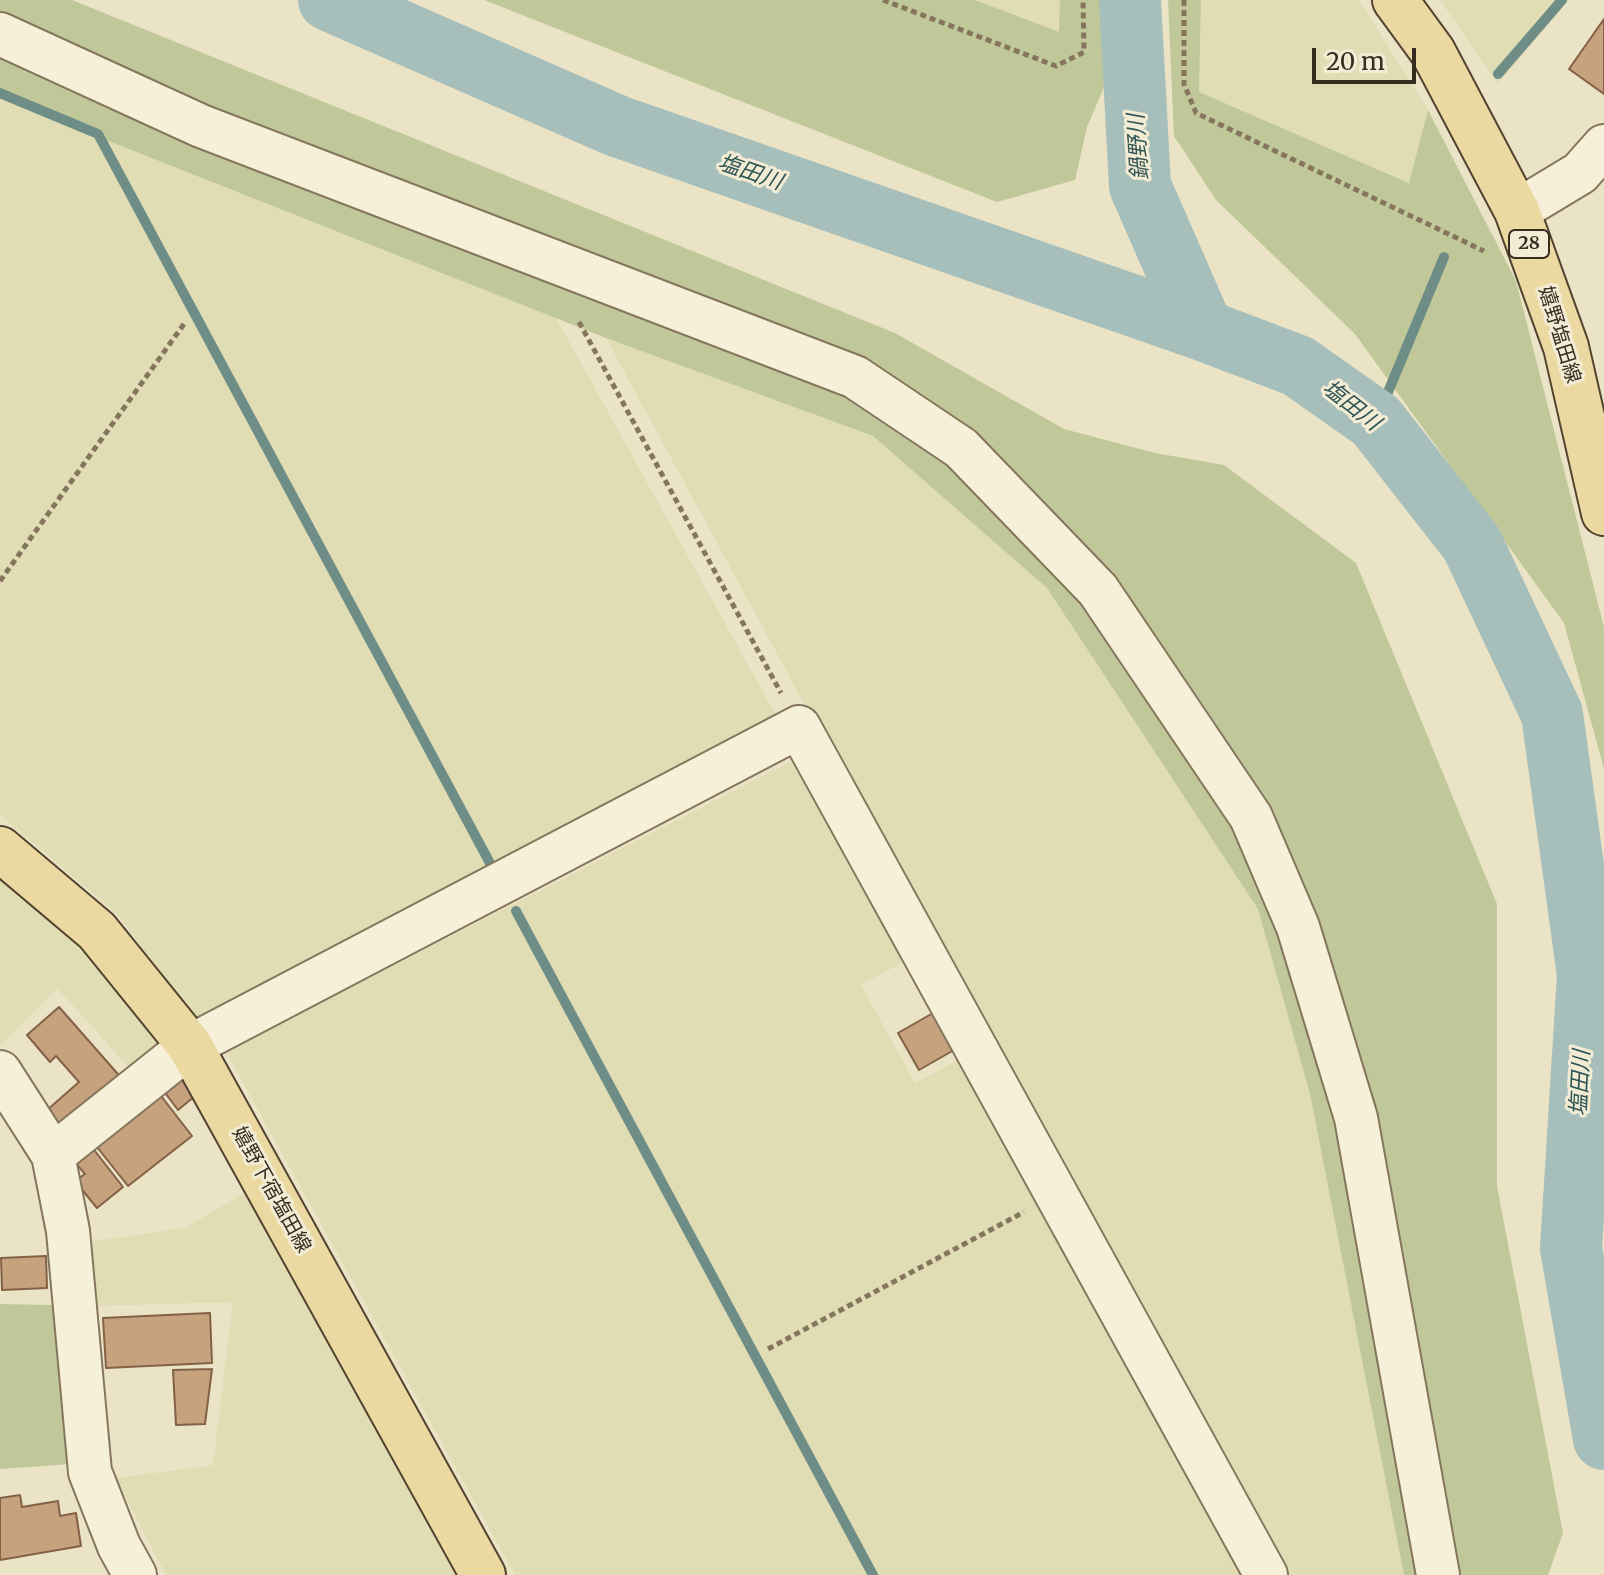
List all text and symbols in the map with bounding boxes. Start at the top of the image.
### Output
scale bar [1316,32,1420,82]
text: 20 m [1326,46,1385,77]
water label: 鍋野川 [1124,113,1154,181]
water label: 塩田川 [715,150,785,196]
road number: 28 [1509,230,1549,258]
street label: 嬉野塩田線 [1533,284,1585,386]
water label: 塩田川 [1317,375,1385,437]
water label: 塩田川 [1566,1049,1596,1117]
street label: 嬉野下宿塩田線 [227,1123,315,1257]

